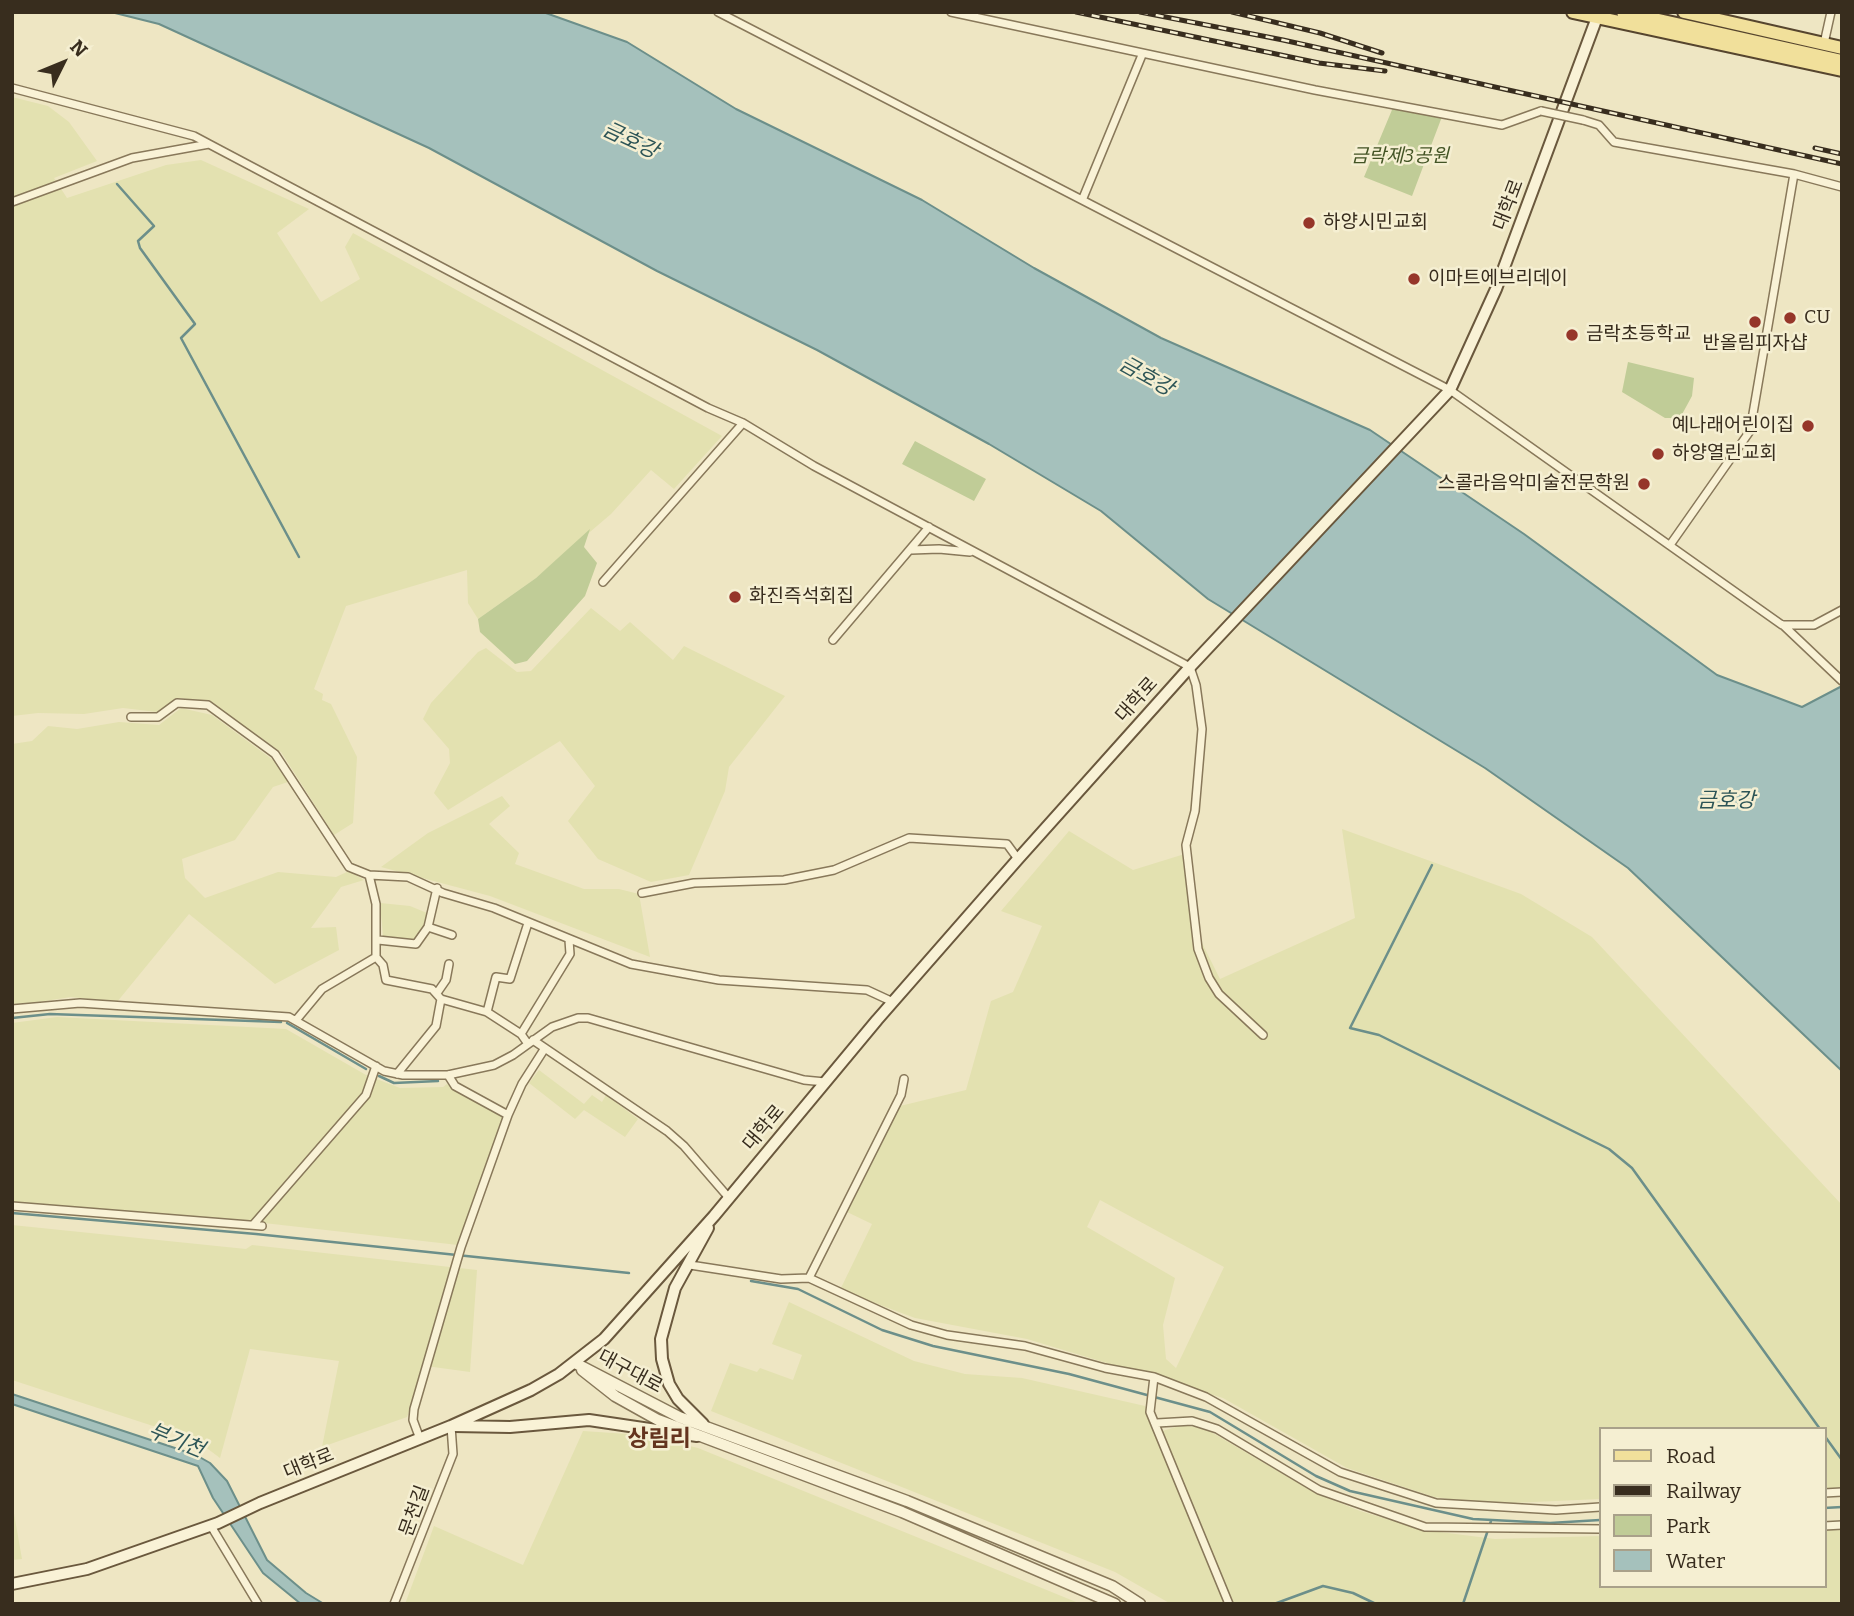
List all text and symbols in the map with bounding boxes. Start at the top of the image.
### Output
north arrow [28,28,98,98]
text: N [65,35,92,62]
water label: 금호강 [598,117,662,165]
park label: 금락제3공원 [1351,146,1449,168]
street label: 대학로 [1489,176,1529,234]
place label: 하양시민교회 [1323,212,1428,234]
marker: 하양시민교회 [1301,215,1317,231]
place label: 이마트에브리데이 [1428,268,1568,290]
marker: 이마트에브리데이 [1406,271,1422,287]
place label: CU [1804,307,1831,329]
marker: CU [1782,310,1798,326]
marker: 반올림피자샵 [1747,314,1763,330]
place label: 금락초등학교 [1586,324,1691,346]
marker: 금락초등학교 [1564,327,1580,343]
place label: 반올림피자샵 [1703,333,1807,355]
water label: 금호강 [1115,352,1177,402]
place label: 예나래어린이집 [1672,415,1794,437]
marker: 예나래어린이집 [1800,418,1816,434]
place label: 하양열린교회 [1672,443,1777,465]
marker: 하양열린교회 [1650,446,1666,462]
place label: 스콜라음악미술전문학원 [1438,473,1630,495]
marker: 스콜라음악미술전문학원 [1636,476,1652,492]
place label: 화진즉석회집 [749,586,854,608]
marker: 화진즉석회집 [727,589,743,605]
street label: 대학로 [1111,673,1163,727]
water label: 금호강 [1697,788,1755,814]
street label: 대학로 [738,1101,790,1155]
street label: 대구대로 [594,1346,666,1398]
water label: 부기천 [144,1418,208,1464]
district label: 상림리 [627,1426,691,1454]
legend [1598,1427,1826,1588]
text: Road [1666,1443,1715,1469]
street label: 대학로 [280,1444,338,1484]
text: Railway [1666,1478,1741,1504]
street label: 문천길 [395,1482,435,1540]
text: Park [1666,1513,1710,1539]
text: Water [1666,1548,1725,1574]

